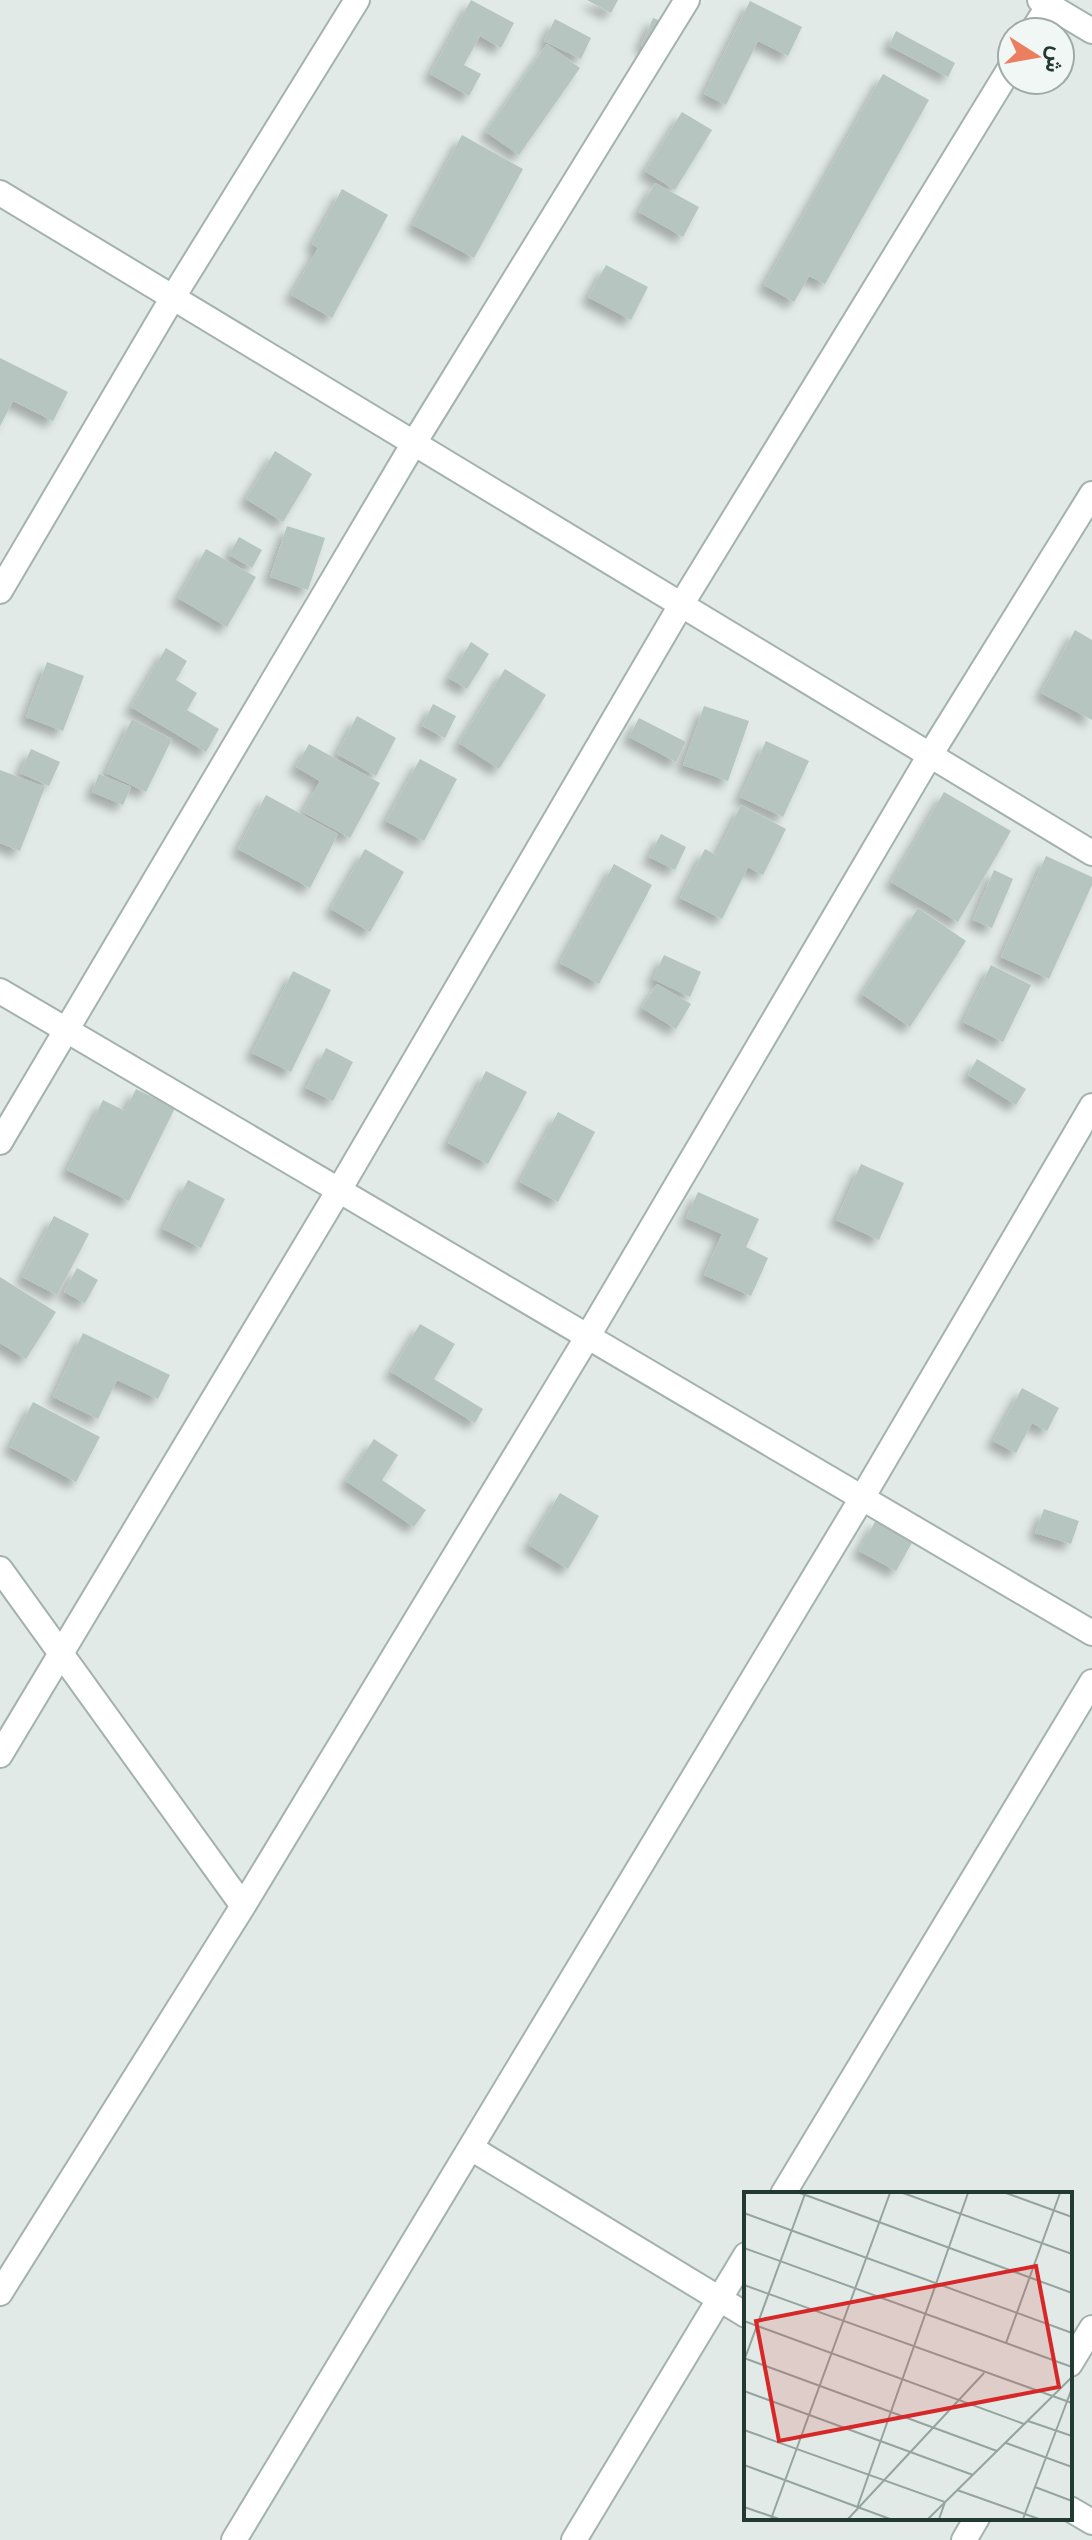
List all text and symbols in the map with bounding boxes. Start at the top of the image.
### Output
north arrow [996,16,1076,96]
text: ش [1039,44,1072,75]
inset map [744,2192,1072,2520]

